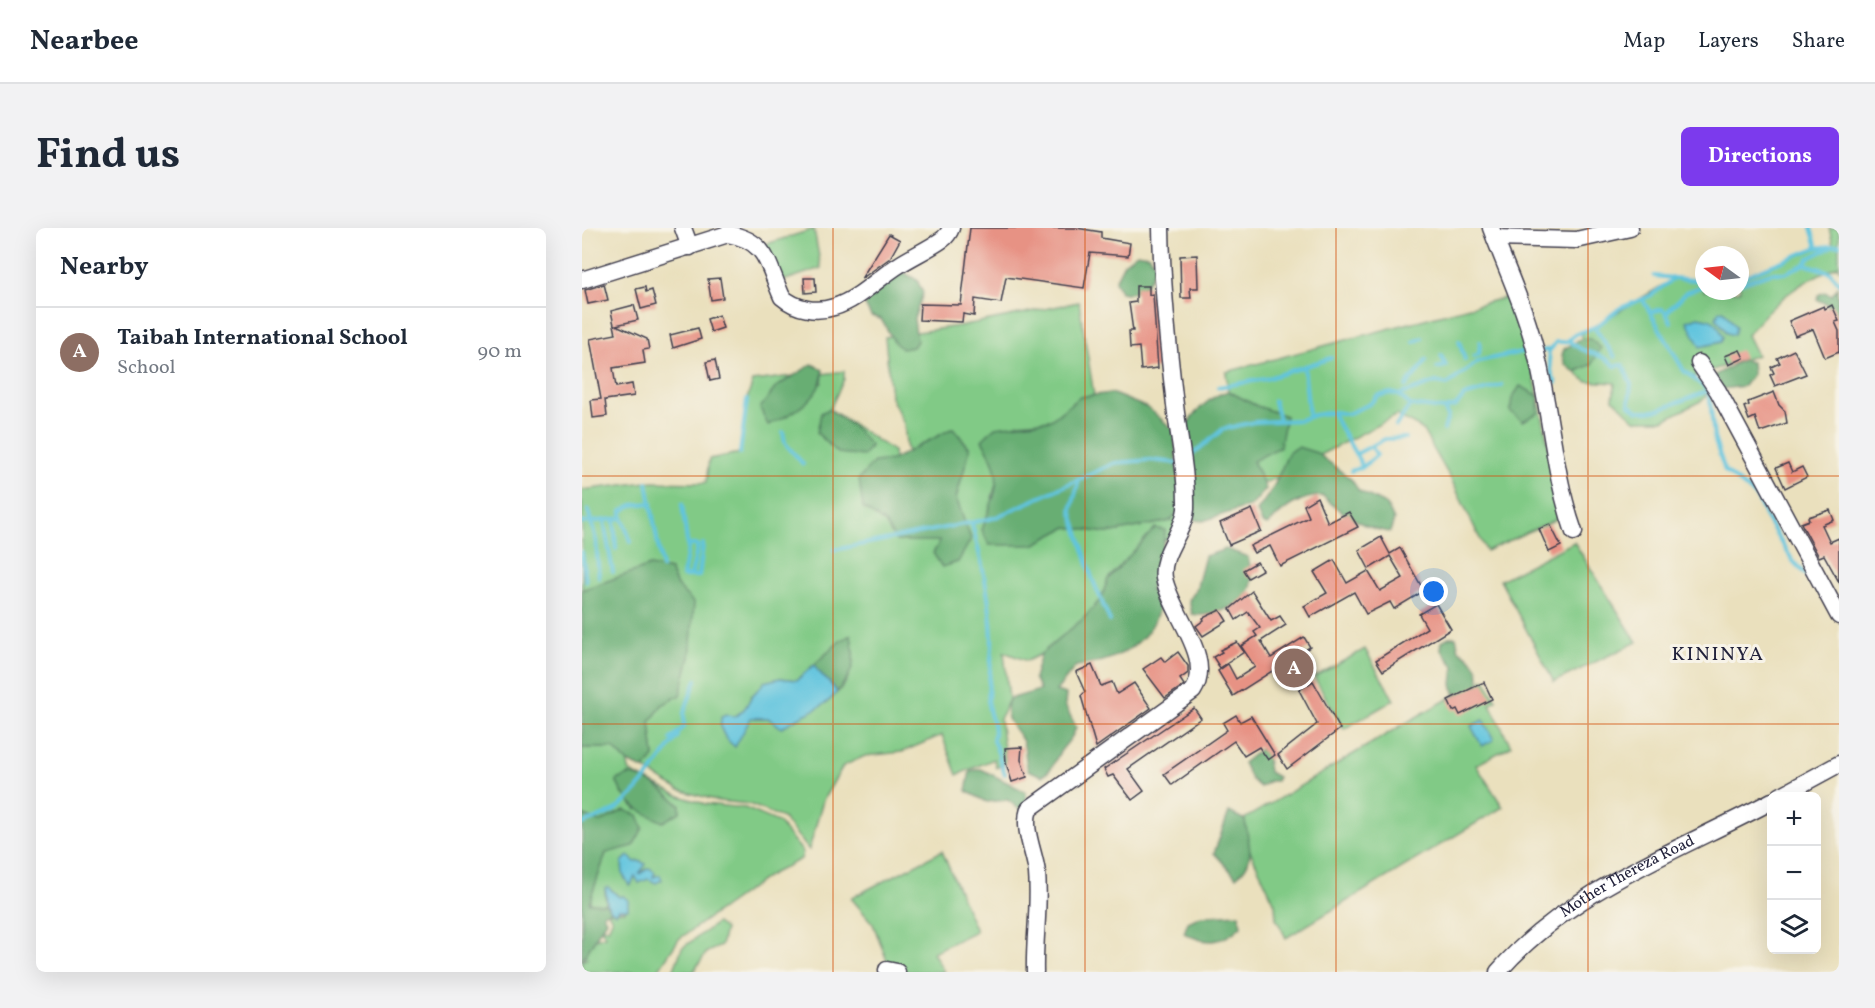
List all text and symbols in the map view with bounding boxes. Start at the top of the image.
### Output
text: Nearbee [30,22,139,61]
text: Map [1623,27,1665,56]
text: Layers [1698,27,1759,56]
text: Share [1792,27,1845,56]
text: Find us [36,127,180,186]
button: Directions [1681,127,1839,186]
north arrow [1695,246,1749,300]
text: Nearby [60,249,149,285]
text: Taibah International School [117,323,408,354]
text: A [72,338,87,366]
text: 90 m [478,338,522,366]
text: School [117,354,175,382]
your location [1419,577,1448,606]
district label: KININYA [1671,641,1765,669]
pin: A [1274,646,1314,690]
map controls [1767,792,1821,954]
button: + [1767,792,1821,846]
street label: Mother Thereza Road [1556,830,1698,923]
button: − [1767,846,1821,900]
button: layers [1767,900,1821,954]

